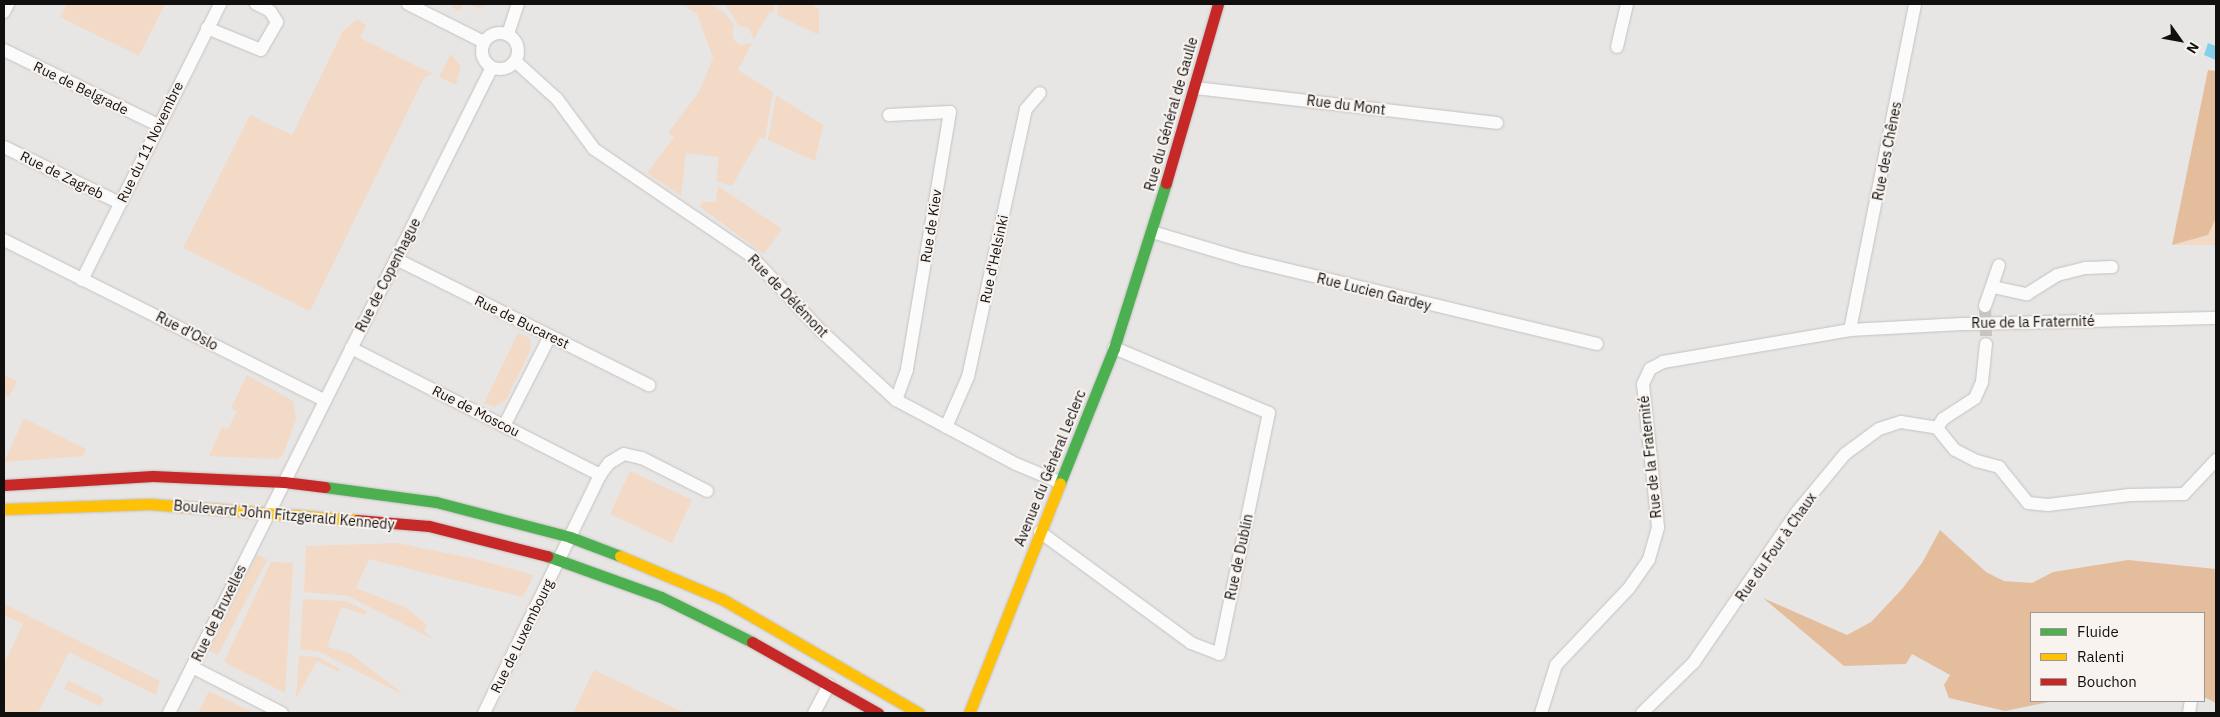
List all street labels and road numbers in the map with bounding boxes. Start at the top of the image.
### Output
street label: Rue du Général de Gaulle [1141,35,1201,193]
street label: Rue de Belgrade [31,58,131,118]
street label: Rue du 11 Novembre [113,79,187,205]
street label: Rue du Mont [1306,92,1386,118]
street label: Rue des Chênes [1869,100,1905,202]
street label: Rue de Zagreb [17,148,107,202]
street label: Rue de Kiev [917,188,945,264]
street label: Rue d'Helsinki [976,213,1012,305]
street label: Rue de Copenhague [352,215,424,335]
street label: Rue de Délémont [744,251,832,341]
street label: Rue Lucien Gardey [1315,270,1433,314]
street label: Rue de Bucarest [472,292,572,352]
street label: Rue d'Oslo [153,308,221,354]
street label: Rue de la Fraternité [1971,313,2095,331]
street label: Rue de Moscou [430,382,522,440]
street label: Avenue du Général Leclerc [1011,387,1089,549]
street label: Rue de la Fraternité [1635,395,1665,519]
street label: Rue du Four à Chaux [1732,489,1820,605]
street label: Boulevard John Fitzgerald Kennedy [173,497,395,533]
street label: Rue de Dublin [1222,512,1256,602]
street label: Rue de Bruxelles [188,562,250,664]
street label: Rue de Luxembourg [487,576,557,696]

